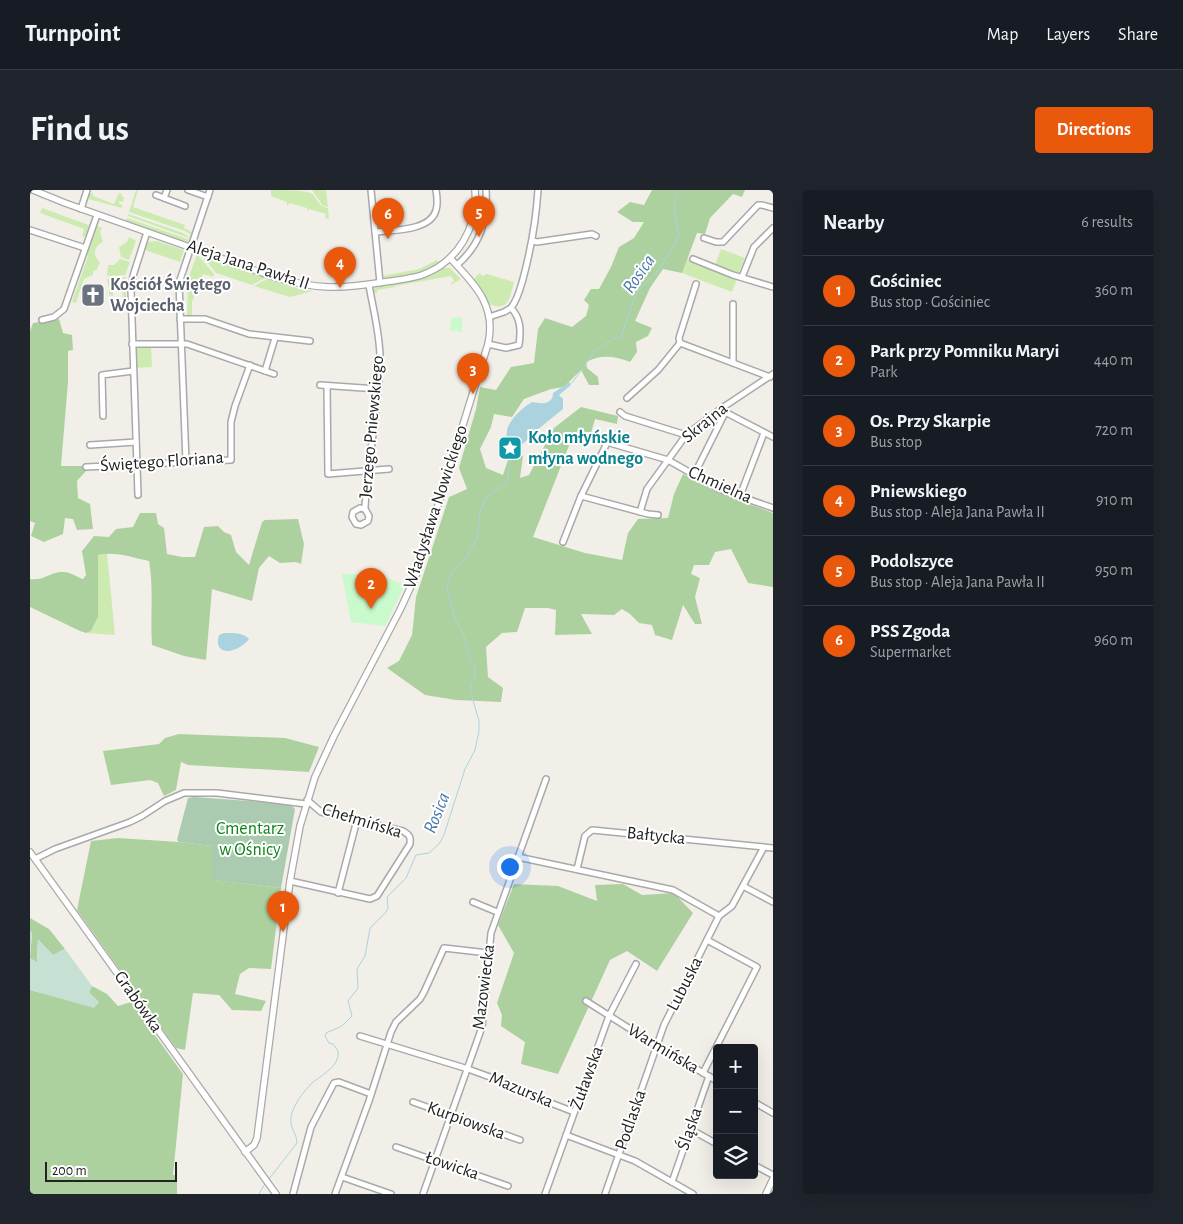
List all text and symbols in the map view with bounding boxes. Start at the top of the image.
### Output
text: Turnpoint [25,22,120,46]
text: Map [987,26,1018,44]
text: Layers [1046,26,1090,44]
text: Share [1118,26,1158,44]
button: Directions [1035,107,1153,153]
text: Find us [30,112,129,147]
pin: 5 [463,196,495,237]
pin: 6 [372,198,404,239]
text: Nearby [823,212,884,233]
text: 6 results [1081,214,1133,230]
street label: Aleja Jana Pawła II [184,237,312,293]
pin: 4 [324,247,356,288]
water label: Rosica [619,251,659,297]
text: Gościniec [870,272,941,291]
place label: Kościół Świętego Wojciecha [110,273,231,315]
church icon: Kościół Świętego Wojciecha [80,282,106,308]
text: 1 [836,282,842,298]
text: 360 m [1095,282,1133,298]
text: Bus stop · Gościniec [870,294,990,310]
text: Park przy Pomniku Maryi [870,342,1059,361]
text: 2 [835,352,843,368]
text: 440 m [1094,352,1133,368]
pin: 3 [457,353,489,394]
street label: Jerzego Pniewskiego [357,355,387,499]
text: Park [870,364,898,380]
street label: Skrajna [679,399,731,447]
text: Os. Przy Skarpie [870,412,991,431]
text: 3 [836,422,842,438]
text: 720 m [1095,422,1133,438]
street label: Władysława Nowickiego [401,423,471,591]
place label: Koło młyńskie młyna wodnego [528,429,643,468]
text: Bus stop [870,434,922,450]
place icon: Koło młyńskie młyna wodnego [497,435,523,461]
street label: Świętego Floriana [99,446,224,475]
street label: Chmielna [685,463,755,507]
text: Pniewskiego [870,482,967,501]
text: 4 [835,492,843,508]
text: 910 m [1096,492,1133,508]
text: Bus stop · Aleja Jana Pawła II [870,504,1045,520]
text: Podolszyce [870,552,954,571]
text: 5 [836,562,842,578]
text: 950 m [1095,562,1133,578]
pin: 2 [355,568,387,609]
text: Bus stop · Aleja Jana Pawła II [870,574,1045,590]
text: PSS Zgoda [870,622,950,641]
text: 6 [835,632,843,648]
text: 960 m [1094,632,1133,648]
text: Supermarket [870,644,951,660]
water label: Rosica [420,790,454,836]
street label: Chełmińska [320,800,404,842]
park label: Cmentarz w Ośnicy [216,820,284,859]
street label: Bałtycka [626,824,686,848]
your location [497,854,523,880]
pin: 1 [267,891,299,932]
street label: Mazowiecka [470,943,498,1031]
street label: Lubuska [664,954,706,1014]
street label: Grabówka [110,968,166,1036]
street label: Warmińska [624,1021,702,1077]
street label: Żuławska [565,1043,607,1112]
map controls [713,1044,758,1179]
button: + [713,1044,758,1089]
street label: Mazurska [486,1069,556,1111]
street label: Podlaska [612,1088,650,1152]
button: − [713,1089,758,1134]
street label: Kurpiowska [425,1099,507,1143]
street label: Śląska [672,1104,706,1153]
button: layers [713,1134,758,1179]
street label: Łowicka [423,1148,481,1184]
scale bar [45,1159,178,1182]
text: 200 m [52,1164,87,1178]

